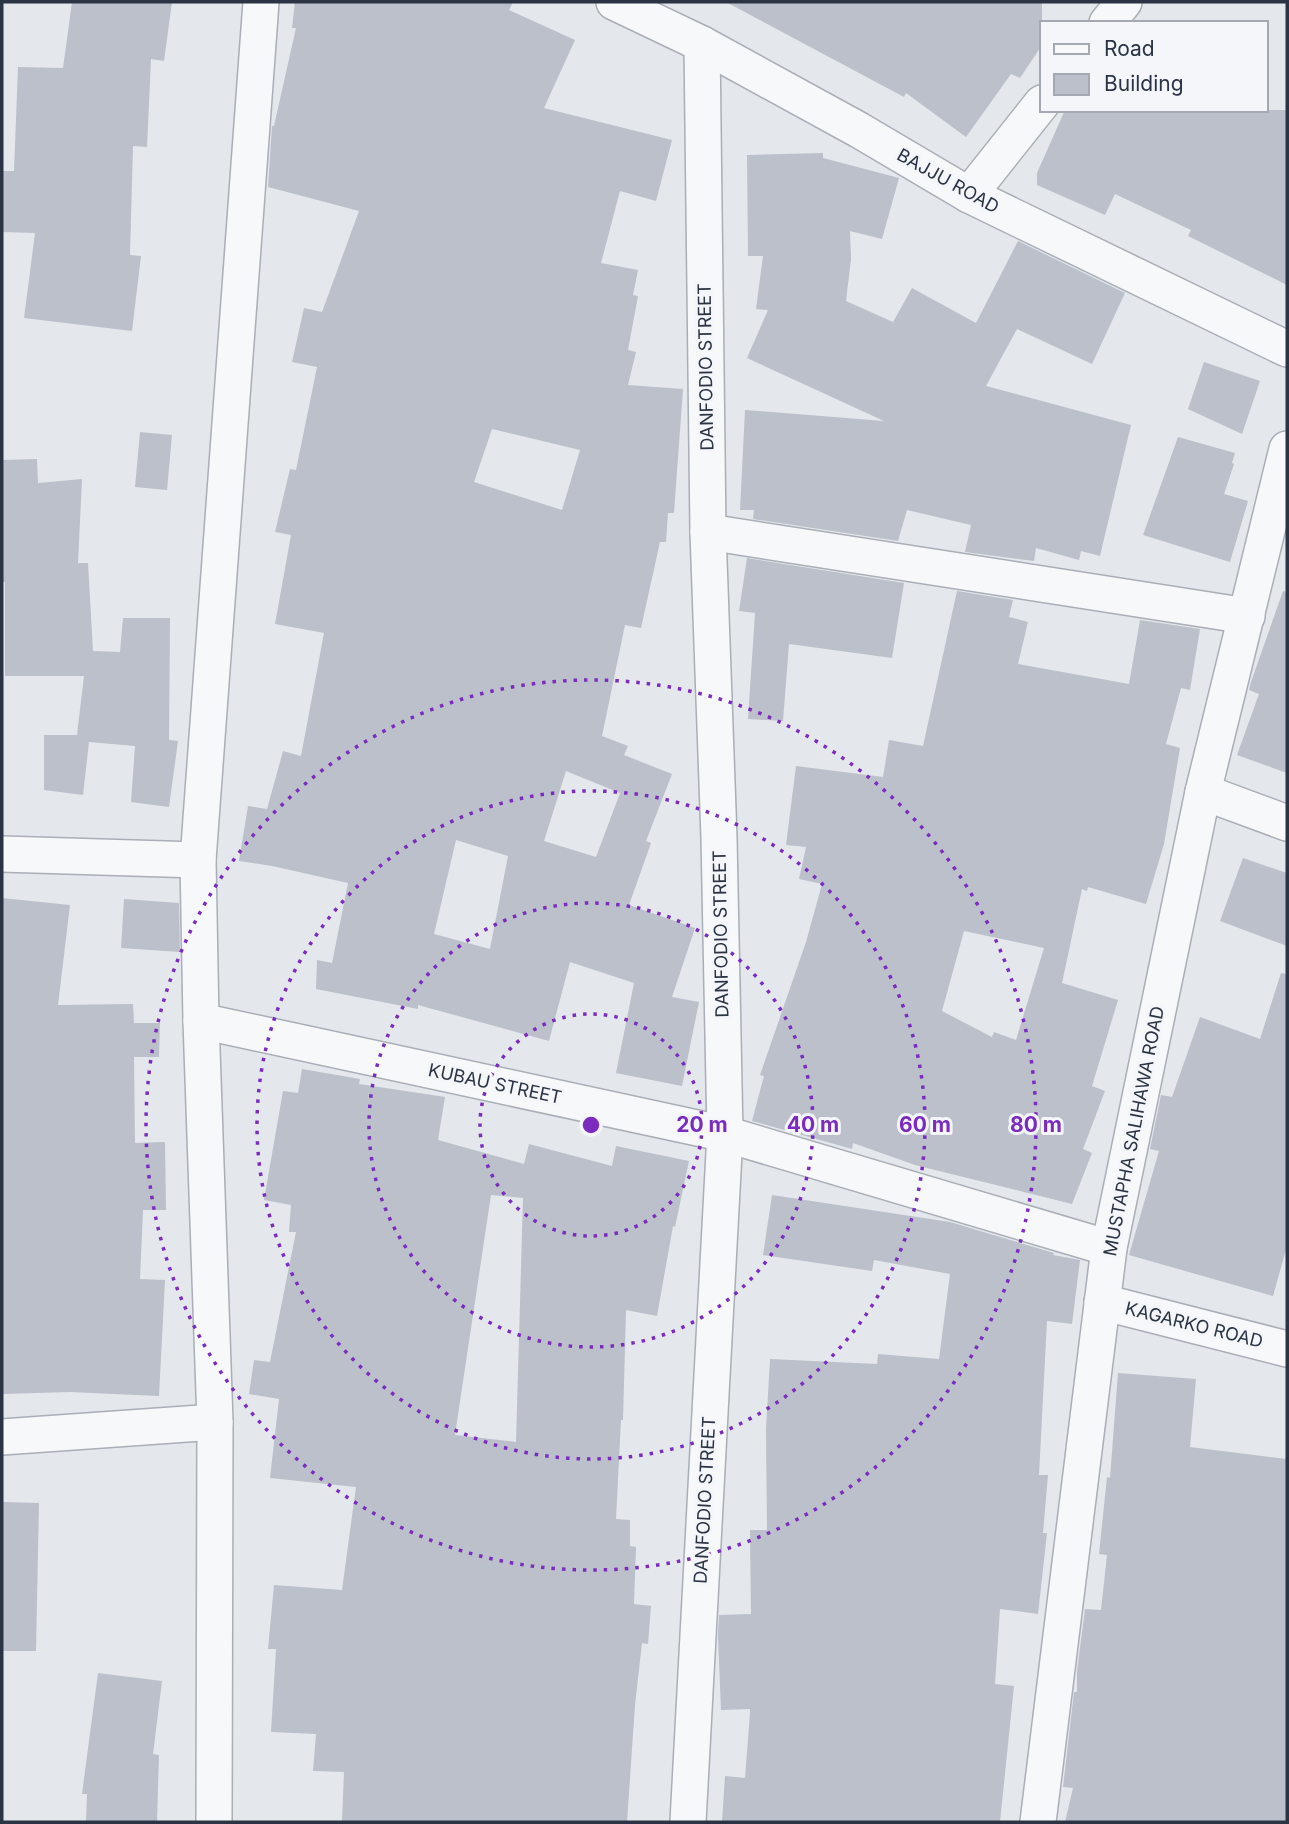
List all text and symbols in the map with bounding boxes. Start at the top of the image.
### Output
legend [1040,21,1268,112]
text: Road [1104,36,1155,61]
text: Building [1104,71,1184,96]
street label: BAJJU ROAD [894,144,1003,217]
street label: DANFODIO STREET [694,283,717,451]
street label: DANFODIO STREET [709,850,732,1018]
street label: MUSTAPHA SALIHAWA ROAD [1099,1004,1168,1258]
street label: KUBAU STREET [426,1059,564,1108]
text: 20 m [676,1112,728,1137]
text: 40 m [787,1112,839,1137]
text: 60 m [899,1112,951,1137]
text: 80 m [1010,1112,1062,1137]
centre of rings [579,1113,603,1137]
street label: KAGARKO ROAD [1123,1297,1265,1352]
street label: DANFODIO STREET [690,1416,719,1584]

